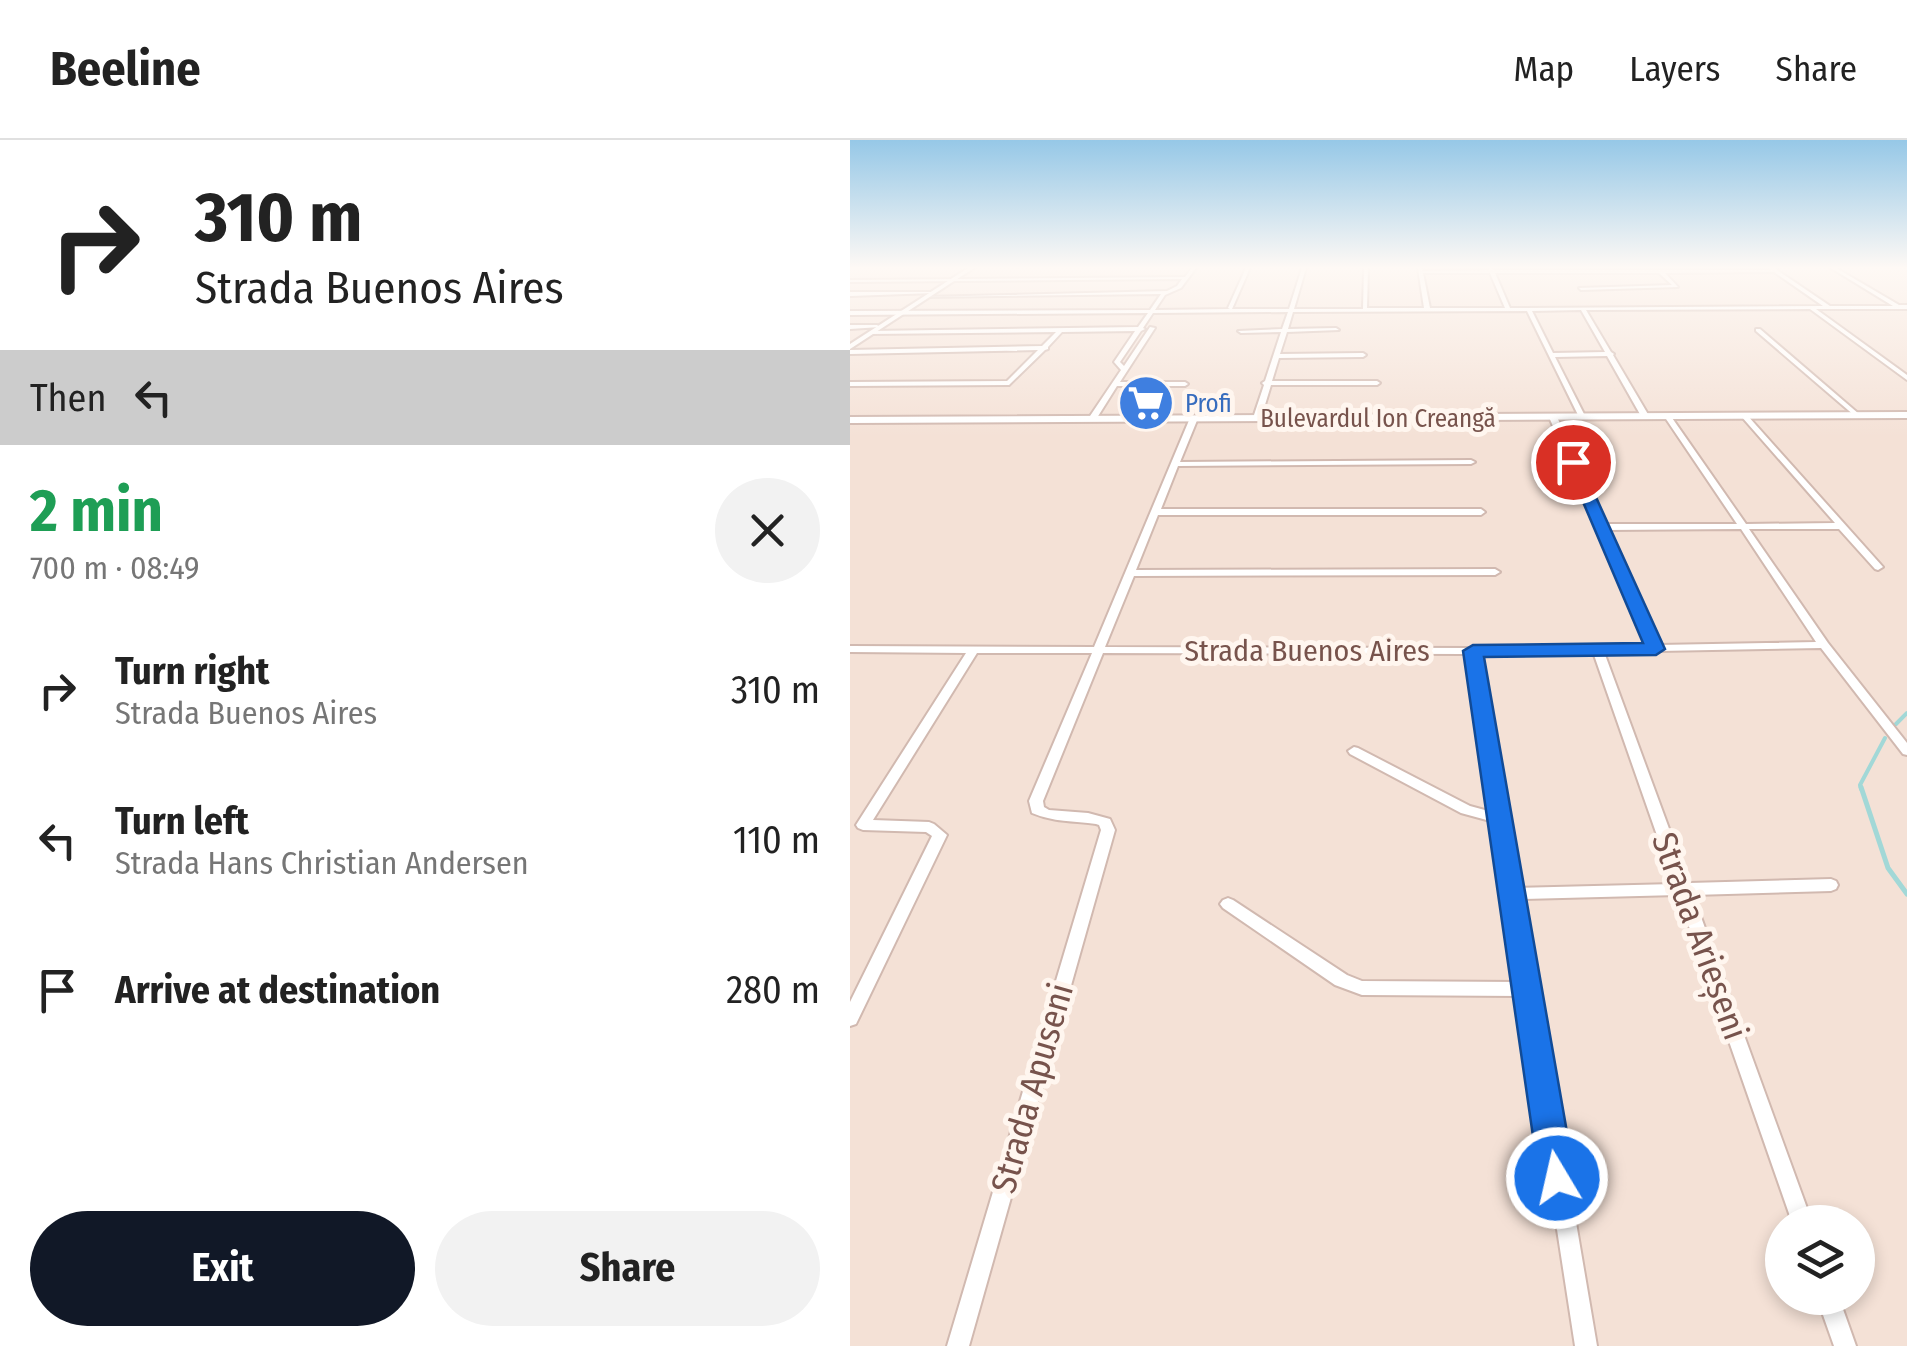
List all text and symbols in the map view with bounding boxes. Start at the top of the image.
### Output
text: Beeline [50,40,201,98]
text: Map [1514,48,1574,90]
text: Layers [1629,48,1721,90]
text: Share [1776,48,1857,90]
text: 310 m [195,176,363,260]
icon: right [30,180,160,310]
text: Strada Buenos Aires [195,261,564,315]
icon: left [126,370,181,425]
supermarket icon: Profi [1116,373,1176,433]
text: Then [30,375,106,421]
place label: Profi [1185,389,1232,419]
street label: Bulevardul Ion Creangă [1260,404,1496,434]
pin [1531,420,1616,505]
icon: arrive [1546,435,1601,490]
text: 2 min [30,475,163,547]
button: close [715,478,820,583]
text: 700 m · 08:49 [30,549,200,587]
street label: Strada Buenos Aires [1184,633,1430,669]
text: Turn right [115,648,269,694]
icon: right [30,663,85,718]
text: 310 m [731,667,820,713]
text: Strada Buenos Aires [115,694,377,732]
text: Turn left [115,798,249,844]
icon: left [30,813,85,868]
text: 110 m [733,817,820,863]
street label: Strada Arieșeni [1642,827,1757,1046]
text: Strada Hans Christian Andersen [115,844,529,882]
icon: arrive [30,963,85,1018]
text: Arrive at destination [115,967,440,1013]
text: 280 m [726,967,820,1013]
street label: Strada Apuseni [982,978,1082,1198]
position arrow [1505,1126,1609,1230]
map controls [1765,1205,1875,1315]
button: layers [1765,1205,1875,1315]
button: Exit [30,1211,415,1326]
button: Share [435,1211,820,1326]

